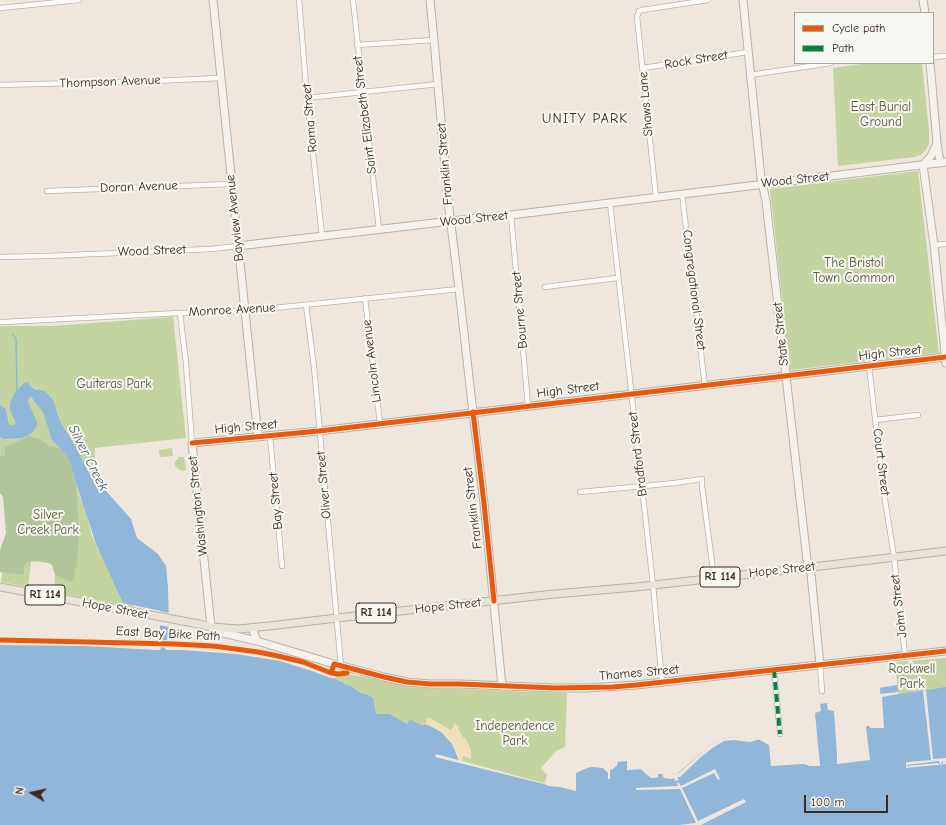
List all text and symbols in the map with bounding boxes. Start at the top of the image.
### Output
legend [794,12,934,64]
text: Cycle path [832,21,885,35]
text: Path [832,41,854,55]
street label: Rock Street [663,47,729,73]
street label: Saint Elizabeth Street [350,55,380,175]
street label: Shaws Lane [635,71,657,137]
street label: Thompson Avenue [59,72,161,92]
street label: Roma Street [299,83,321,153]
park label: East Burial Ground [851,99,911,130]
district label: UNITY PARK [542,111,628,127]
street label: Franklin Street [434,122,456,206]
street label: Wood Street [760,169,830,191]
street label: Bayview Avenue [223,174,247,262]
street label: Doran Avenue [100,178,178,196]
street label: Wood Street [439,208,509,230]
street label: Congregational Street [679,229,709,351]
street label: Wood Street [118,242,186,260]
park label: The Bristol Town Common [813,255,895,286]
street label: Bourne Street [509,271,531,349]
street label: Monroe Avenue [188,300,276,320]
street label: State Street [770,301,792,367]
street label: Lincoln Avenue [359,318,385,404]
street label: High Street [858,342,922,364]
park label: Guiteras Park [76,376,152,392]
street label: High Street [536,378,600,402]
street label: Bradford Street [625,411,651,497]
street label: High Street [214,416,278,438]
water label: Silver Creek [64,422,112,494]
street label: Court Street [869,428,893,496]
street label: Oliver Street [313,450,335,520]
street label: Washington Street [185,455,211,557]
street label: Franklin Street [460,466,486,550]
street label: Bay Street [266,472,286,530]
park label: Silver Creek Park [17,507,79,538]
street label: Hope Street [748,559,816,581]
road number: RI 114 [700,567,740,587]
street label: John Street [887,573,911,639]
road number: RI 114 [25,585,65,605]
street label: Hope Street [81,595,149,623]
street label: Hope Street [414,595,482,617]
road number: RI 114 [356,603,396,623]
street label: East Bay Bike Path [115,623,221,645]
park label: Rockwell Park [889,661,935,692]
street label: Thames Street [598,662,680,684]
park label: Independence Park [475,718,555,749]
north arrow [12,773,52,813]
text: N [13,786,27,796]
scale bar [806,787,890,813]
text: 100 m [811,795,844,809]

